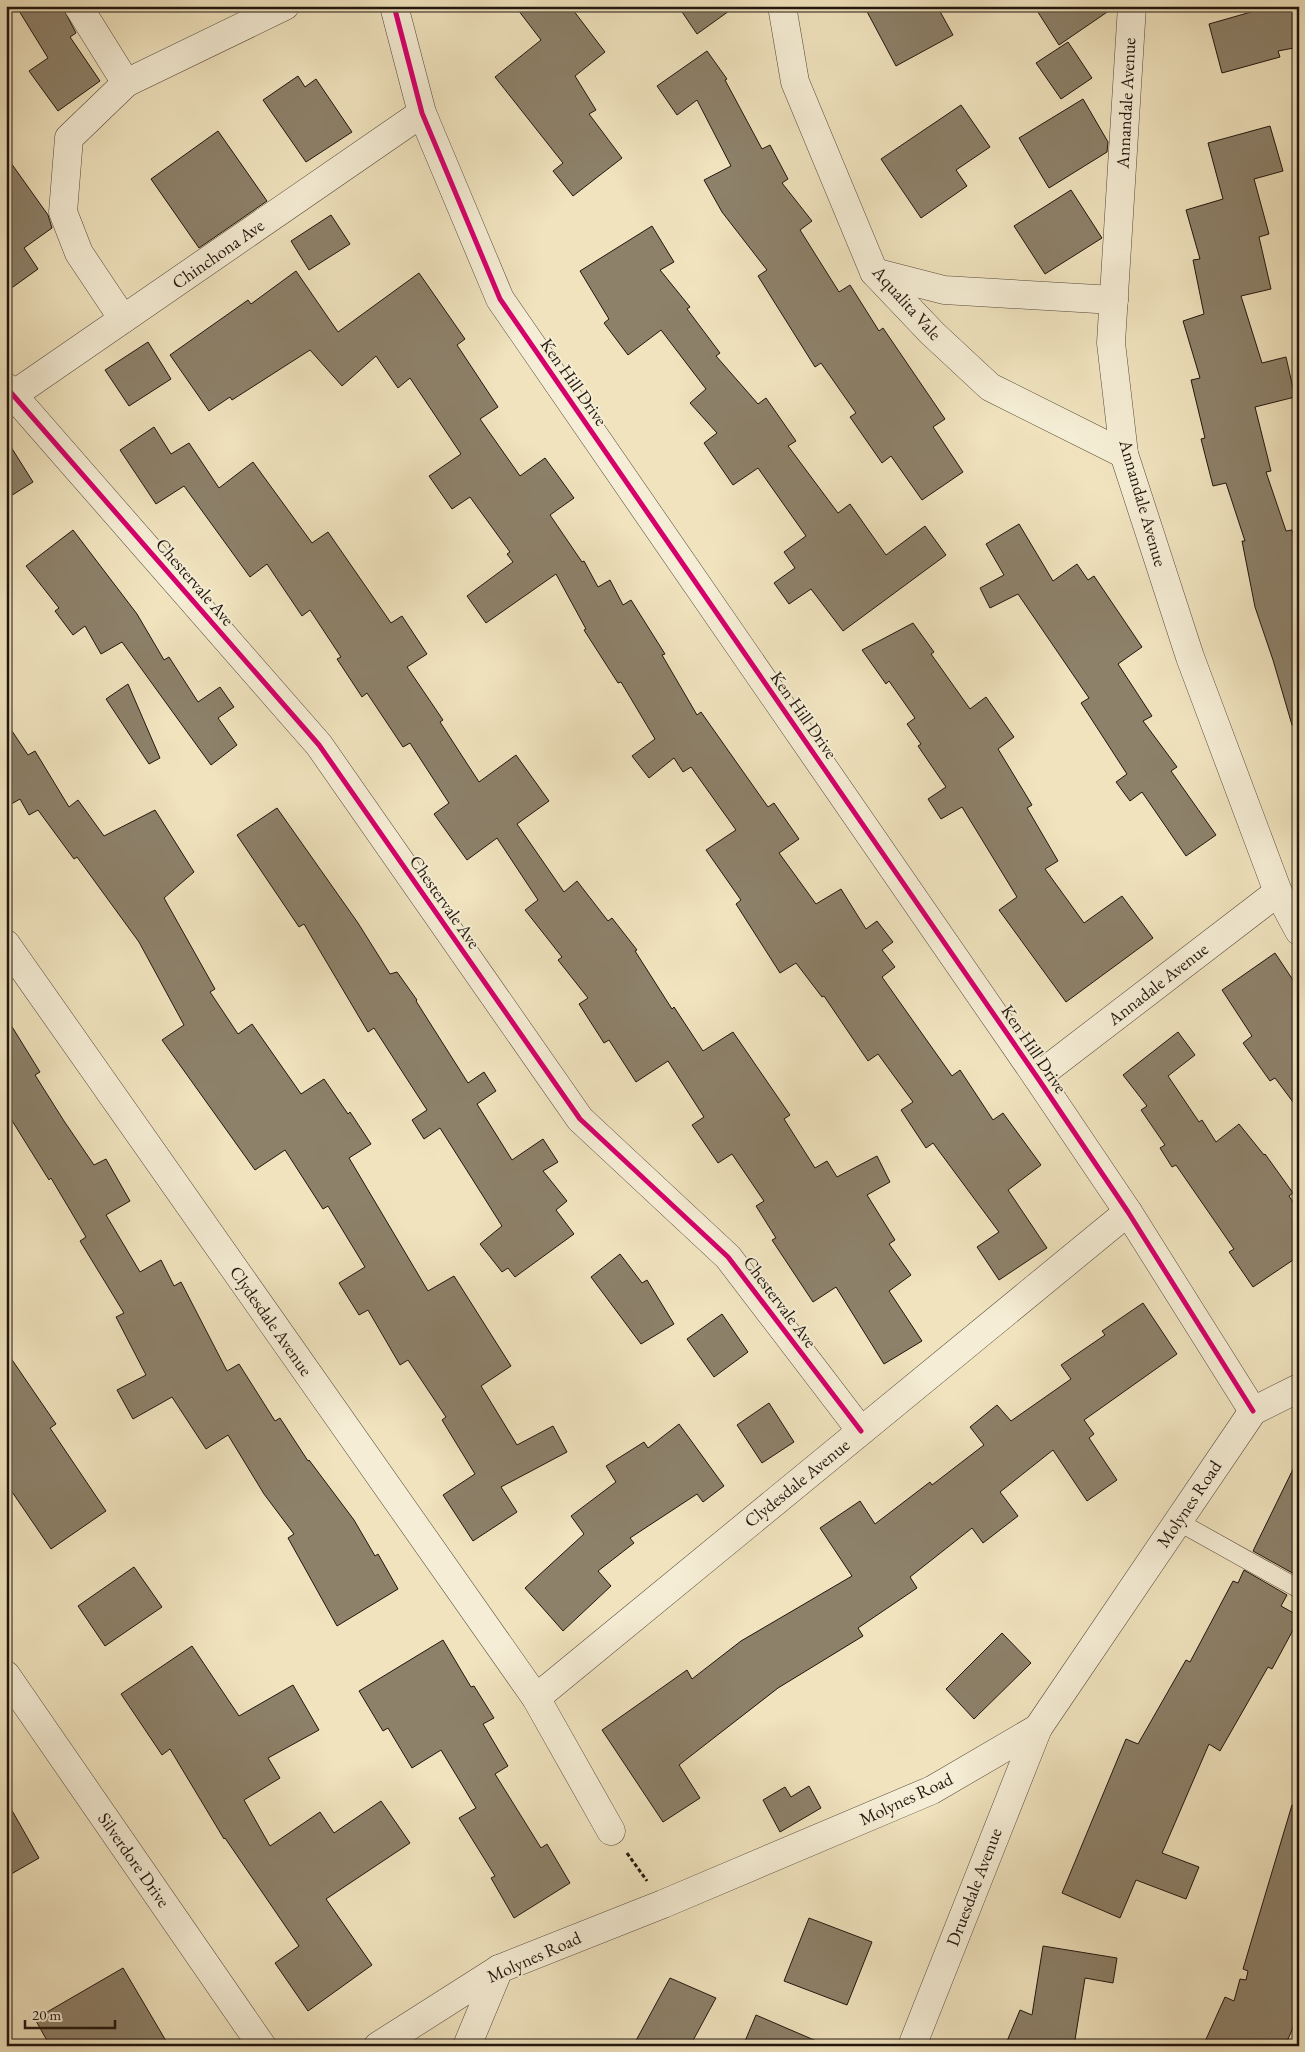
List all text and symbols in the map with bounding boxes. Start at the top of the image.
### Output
street label: Annandale Avenue [1111,37,1140,170]
street label: Chinchona Ave [167,213,268,294]
street label: Aqualita Vale [867,260,947,345]
street label: Ken Hill Drive [536,333,613,430]
street label: Annandale Avenue [1114,436,1173,569]
street label: Chestervale Ave [151,533,240,630]
street label: Ken Hill Drive [766,666,843,763]
street label: Chestervale Ave [405,850,486,953]
street label: Annadale Avenue [1102,937,1213,1031]
street label: Ken Hill Drive [996,1000,1072,1097]
street label: Chestervale Ave [738,1251,822,1352]
street label: Clydesdale Avenue [225,1261,318,1380]
street label: Clydesdale Avenue [739,1433,854,1532]
street label: Molynes Road [1151,1455,1227,1552]
street label: Molynes Road [855,1767,957,1830]
street label: Silverdore Drive [93,1808,176,1912]
street label: Druesdale Avenue [940,1824,1007,1949]
street label: Molynes Road [483,1925,585,1987]
scale bar [25,1997,115,2029]
text: 20 m [32,2005,61,2024]

